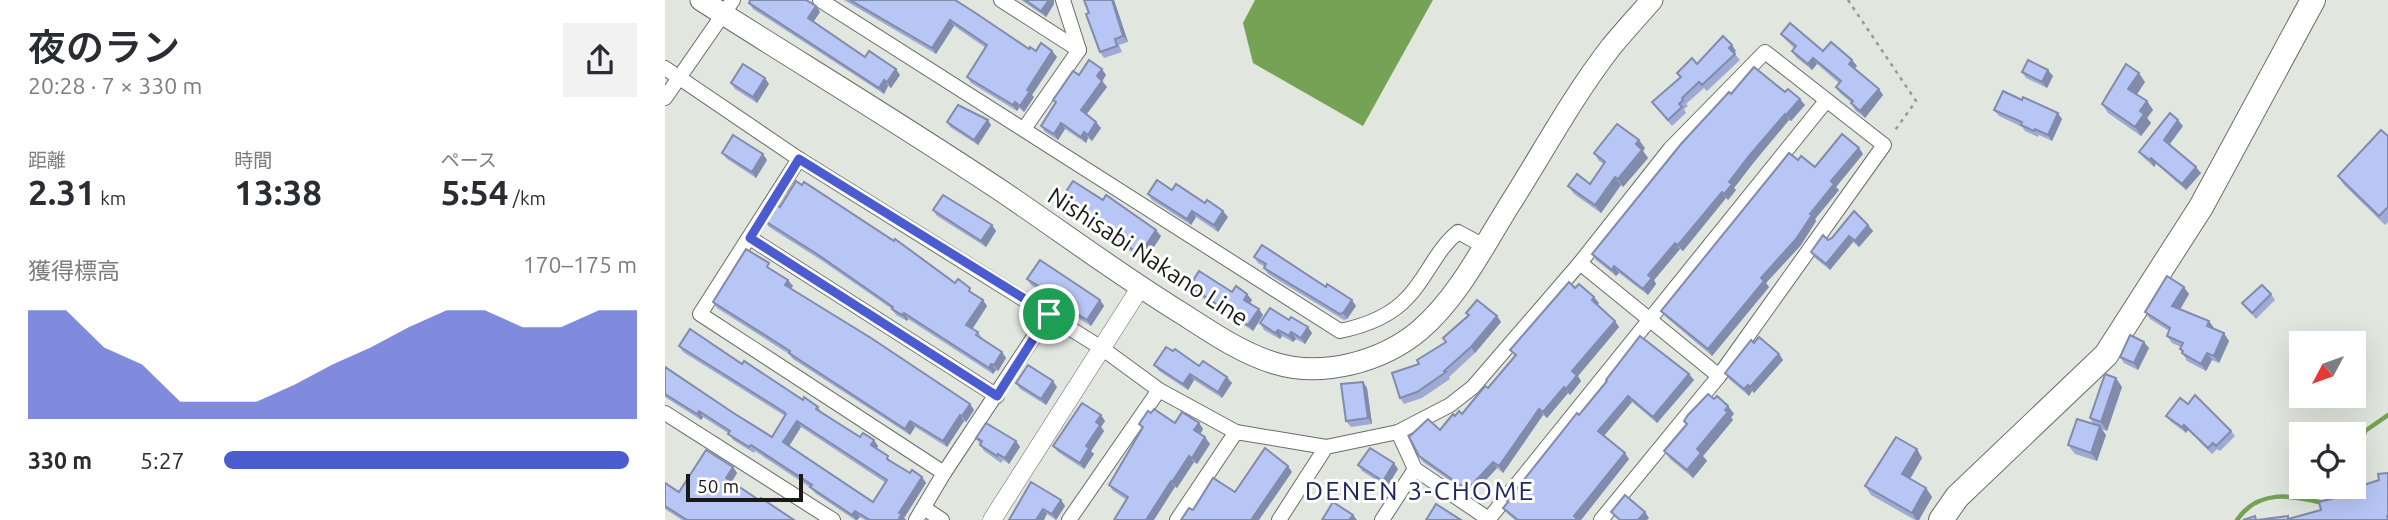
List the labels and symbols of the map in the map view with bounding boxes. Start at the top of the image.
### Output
street label: Nishisabi Nakano Line [1043,182,1253,331]
pin [1019,284,1079,344]
north arrow [2289,331,2366,408]
scale bar [686,471,803,503]
district label: DENEN 3-CHOME [1305,476,1535,505]

